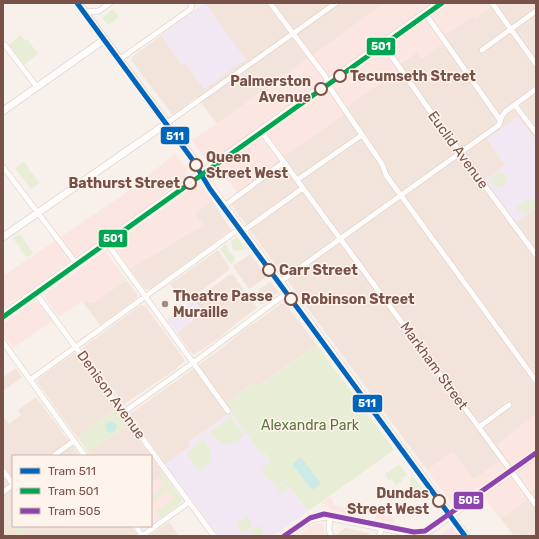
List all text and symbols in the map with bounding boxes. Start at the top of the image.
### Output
line badge: 501 [366,37,396,56]
text: 501 [371,40,391,53]
place label: Tecumseth Street [350,68,476,85]
marker: Tecumseth Street [333,69,347,83]
place label: Palmerston Avenue [230,73,311,106]
marker: Palmerston Avenue [314,82,328,96]
street label: Euclid Avenue [424,108,492,192]
line badge: 511 [160,126,190,145]
text: 511 [166,130,184,143]
place label: Queen Street West [206,149,289,182]
marker: Queen Street West [189,158,203,172]
place label: Bathurst Street [68,175,180,192]
marker: Bathurst Street [183,176,197,190]
line badge: 501 [98,229,128,248]
text: 501 [103,232,123,245]
place label: Carr Street [279,262,358,279]
marker: Carr Street [262,263,276,277]
place label: Theatre Passe Muraille [173,288,273,321]
place label: Robinson Street [301,291,415,308]
marker: Robinson Street [284,292,298,306]
marker: Theatre Passe Muraille [160,299,170,309]
street label: Markham Street [397,319,472,413]
street label: Denison Avenue [73,347,149,443]
line badge: 511 [352,394,383,413]
text: 511 [358,397,376,410]
park label: Alexandra Park [261,417,360,434]
legend [12,455,152,527]
text: Tram 511 [48,464,96,478]
text: Tram 501 [48,484,99,498]
place label: Dundas Street West [347,485,429,518]
line badge: 505 [453,491,484,510]
marker: Dundas Street West [432,494,446,508]
text: 505 [458,494,480,507]
text: Tram 505 [48,504,101,518]

